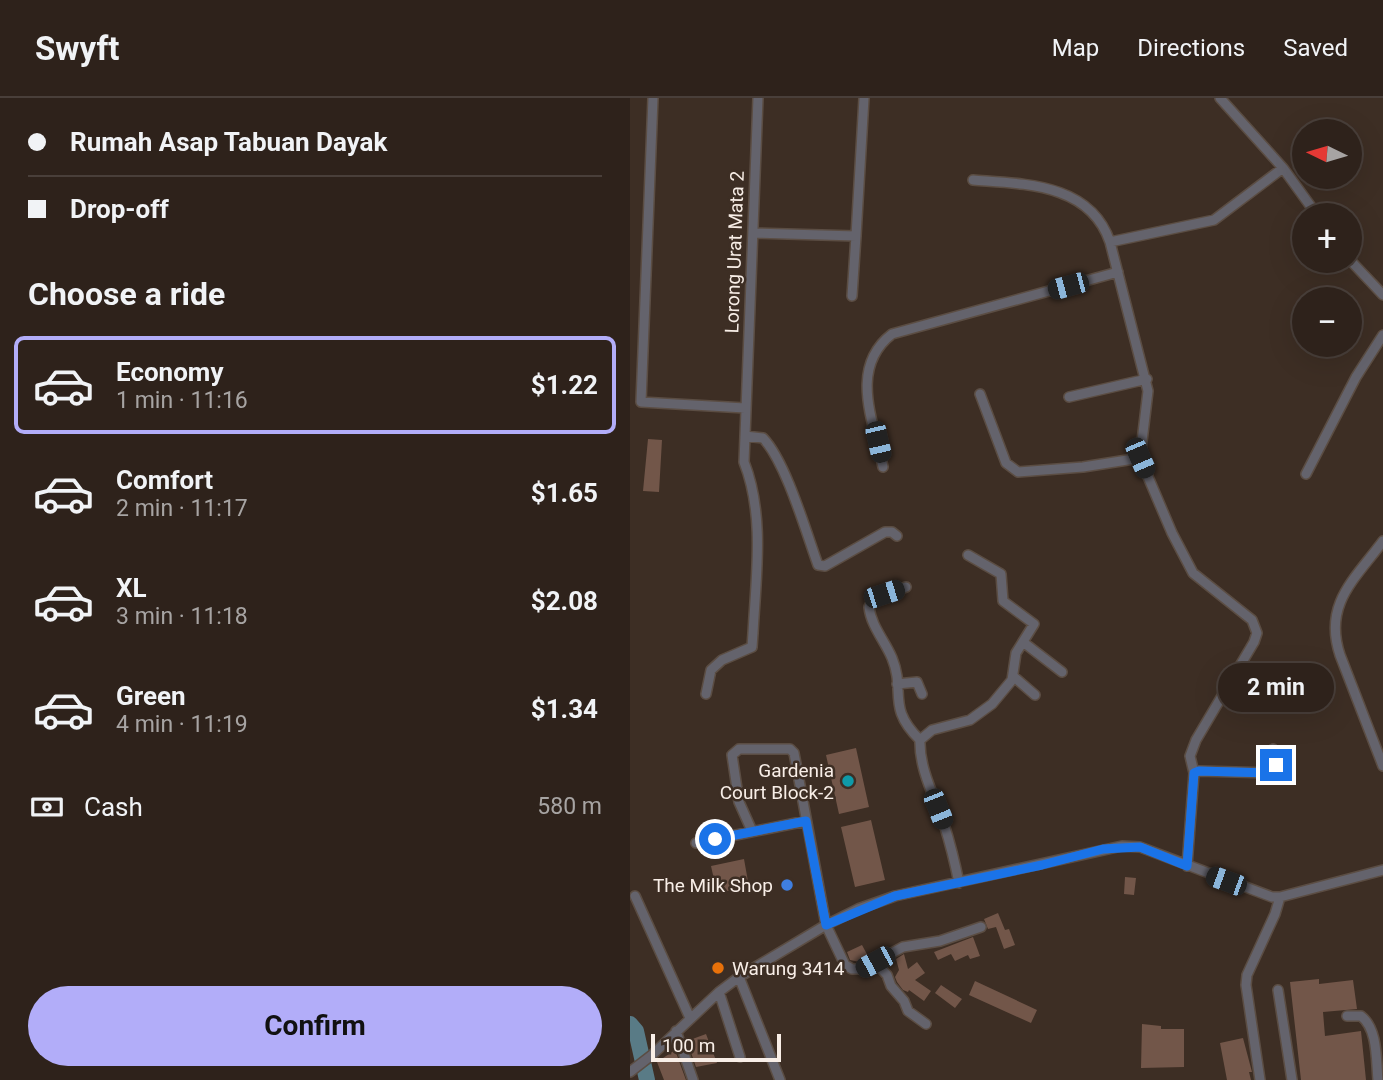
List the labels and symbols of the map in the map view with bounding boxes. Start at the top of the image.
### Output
north arrow [1292,119,1362,189]
street label: Lorong Urat Mata 2 [720,170,749,334]
car [1045,270,1092,302]
car [864,419,893,465]
car [1123,435,1158,481]
car [861,578,908,610]
callout: 2 min [1218,664,1334,712]
route end [1260,749,1292,781]
place label: Gardenia Court Block-2 [720,759,834,804]
marker: Gardenia Court Block-2 [840,773,856,789]
car [921,786,956,832]
route start [699,823,731,855]
car [1203,864,1250,898]
place label: The Milk Shop [653,874,773,897]
marker: The Milk Shop [779,877,795,893]
car [852,943,899,981]
place label: Warung 3414 [732,957,845,980]
marker: Warung 3414 [710,960,726,976]
scale bar [651,1031,780,1063]

